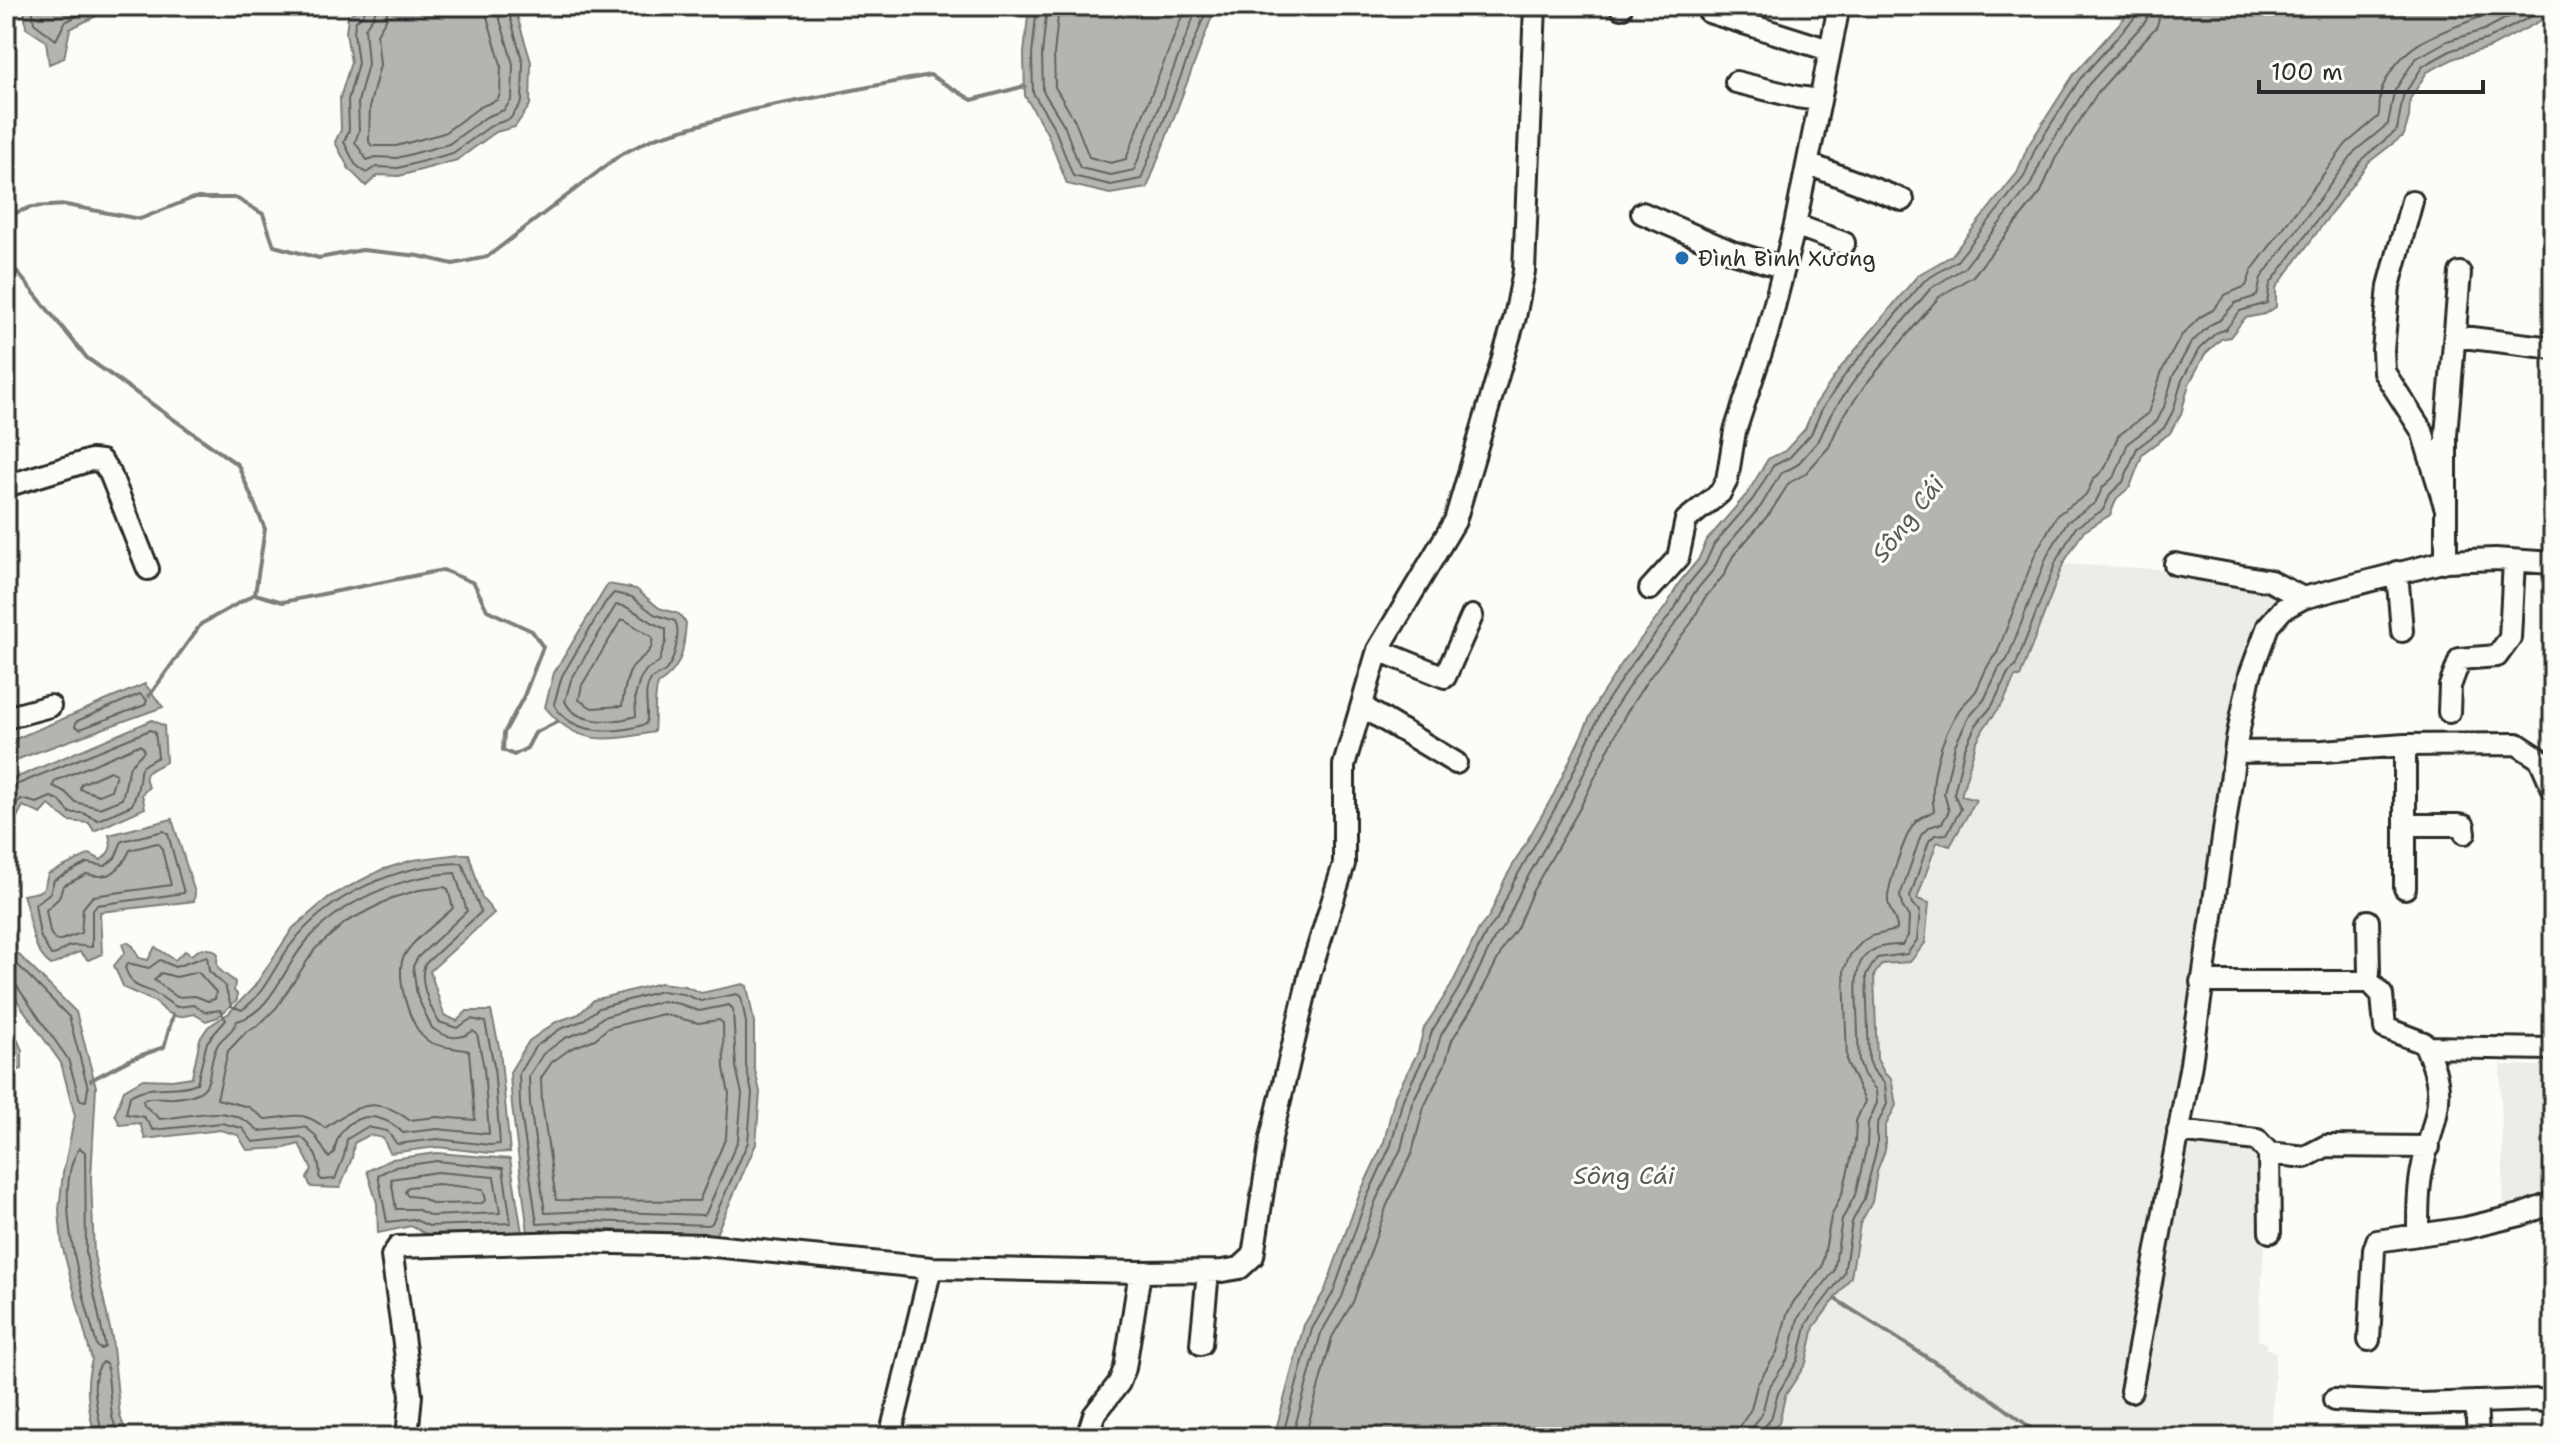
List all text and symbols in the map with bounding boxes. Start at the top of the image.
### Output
scale bar [2259,44,2483,94]
text: 100 m [2271,56,2343,88]
place label: Đình Bình Xương [1698,244,1876,273]
marker: Đình Bình Xương [1673,249,1691,267]
water label: Sông Cái [1864,468,1952,569]
water label: Sông Cái [1573,1160,1676,1192]

